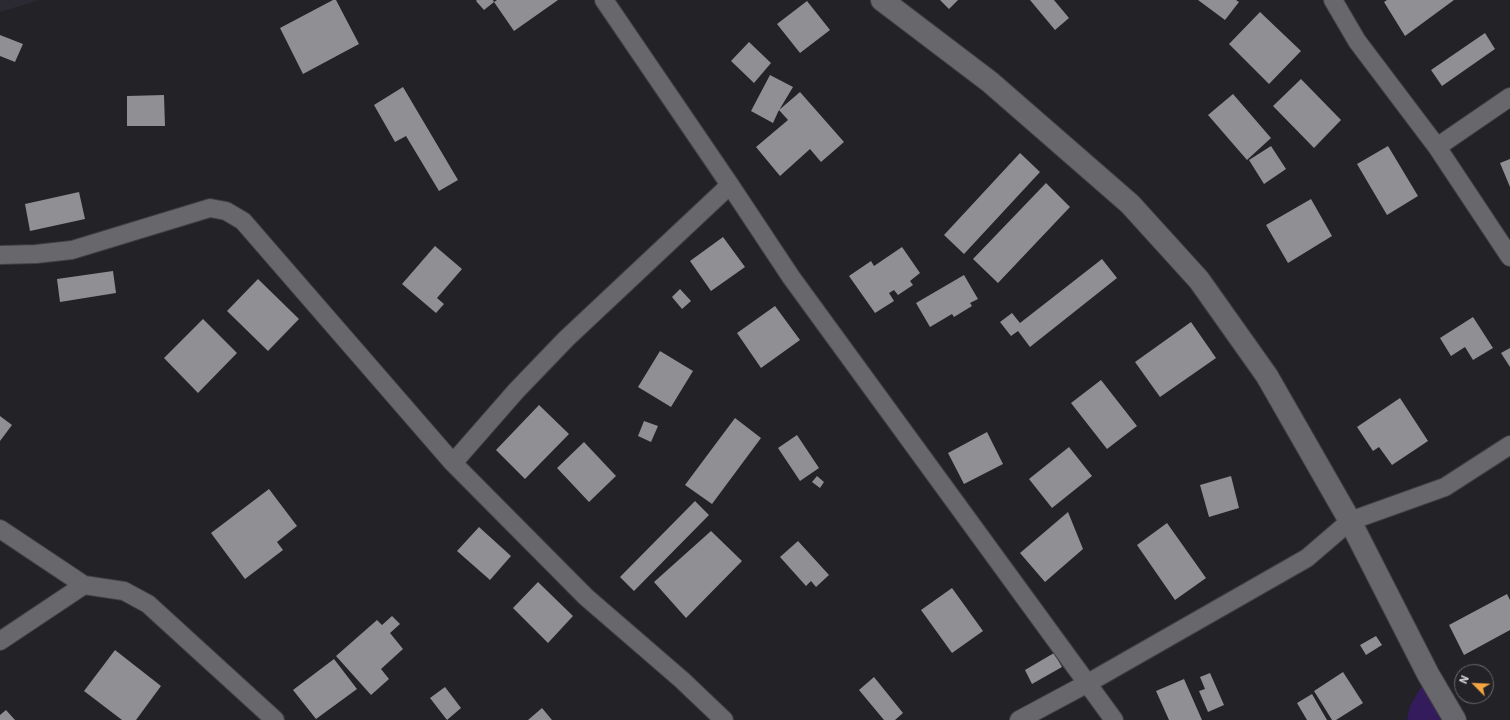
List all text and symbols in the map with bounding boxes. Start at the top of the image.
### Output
north arrow [1454,664,1494,704]
text: N [1456,673,1472,686]

